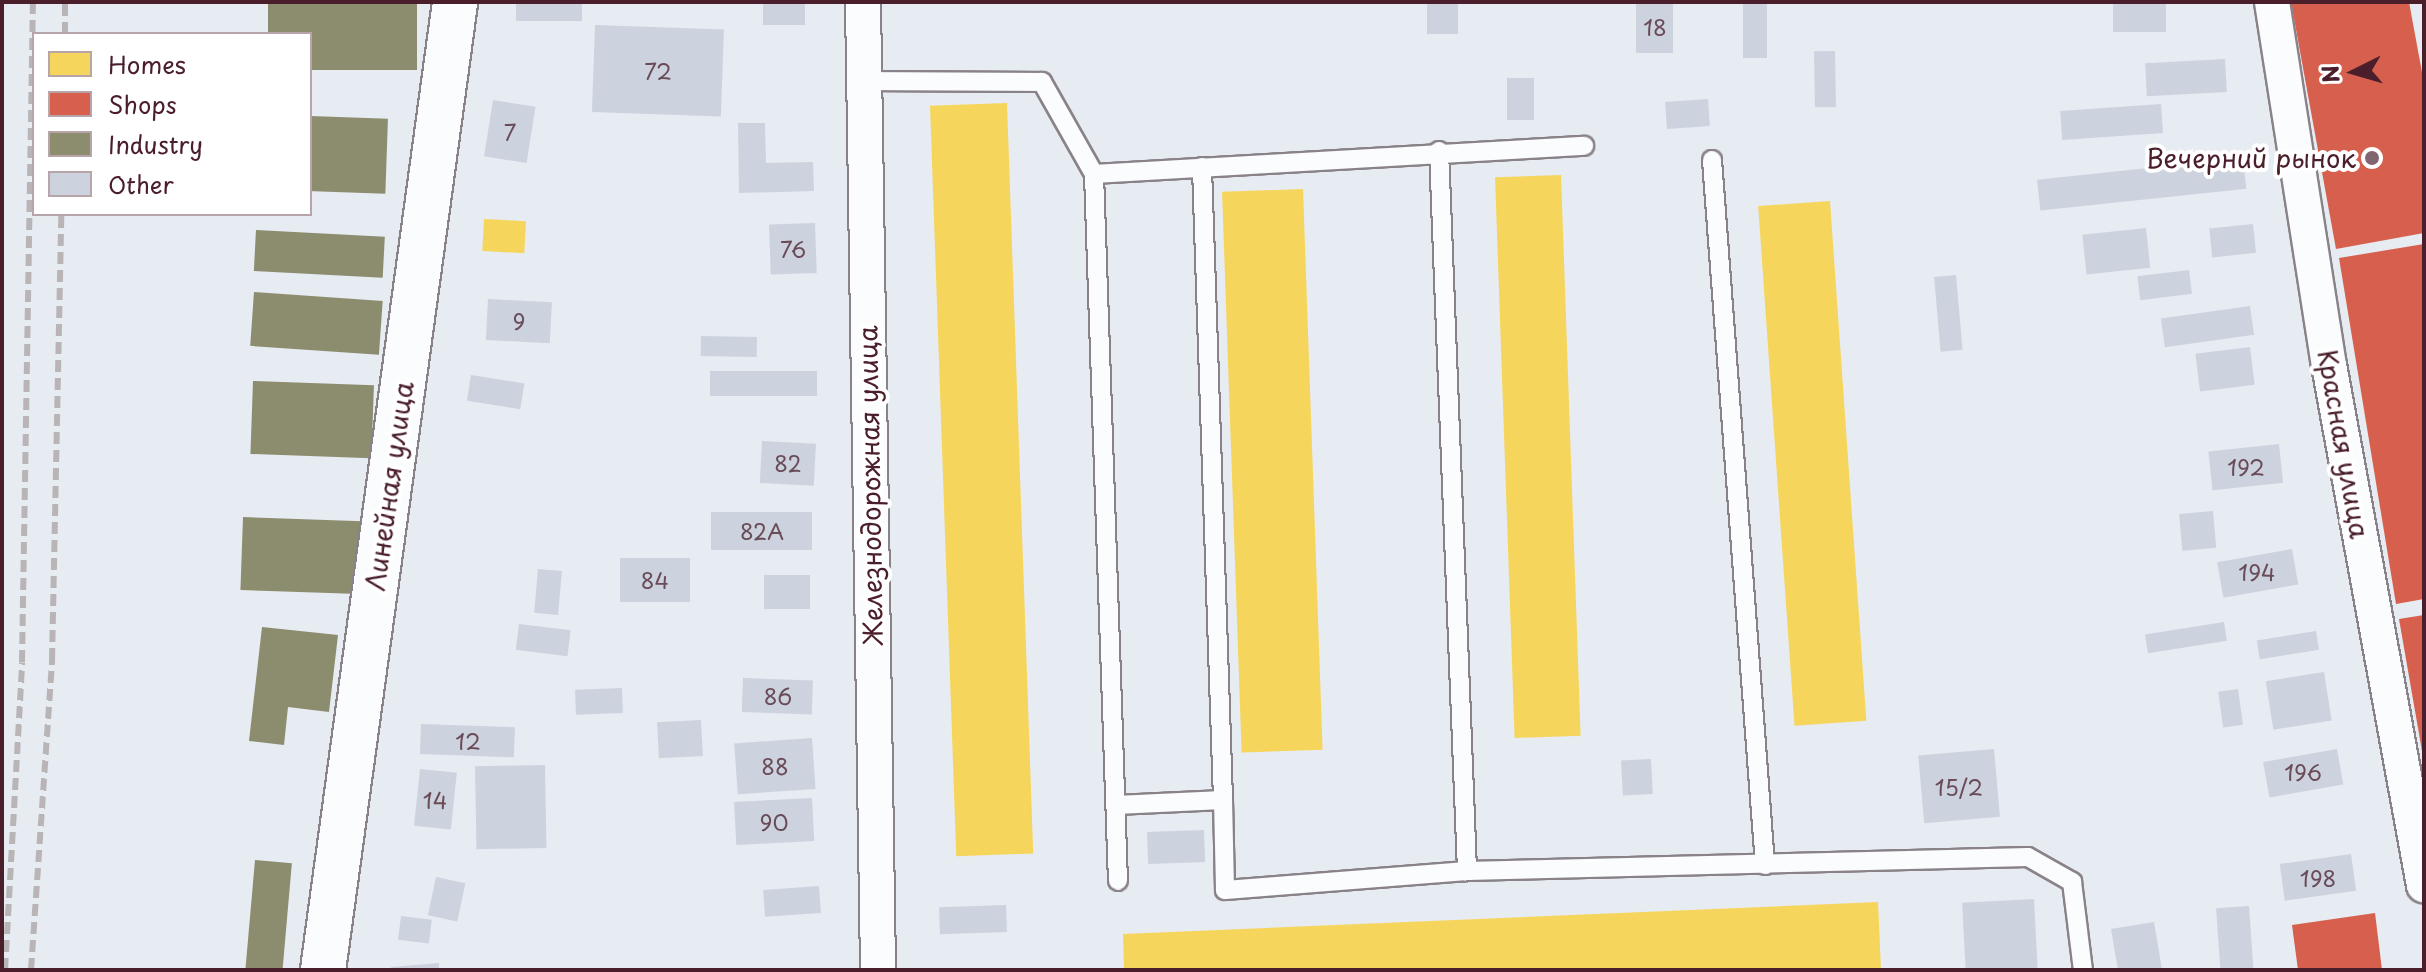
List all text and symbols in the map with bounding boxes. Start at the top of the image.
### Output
house number: 18 [1643,14,1667,40]
legend [32,32,312,216]
north arrow [2314,32,2394,112]
text: Homes [108,46,186,82]
house number: 72 [644,58,672,84]
text: N [2312,64,2347,84]
text: Shops [108,86,177,122]
house number: 7 [504,119,516,145]
text: Industry [108,126,203,162]
place label: Вечерний рынок [2145,142,2356,174]
marker: Вечерний рынок [2363,149,2381,167]
text: Other [108,166,174,202]
house number: 76 [780,236,806,262]
house number: 9 [513,308,525,334]
street label: Железнодорожная улица [852,325,888,647]
street label: Красная улица [2312,346,2376,542]
street label: Линейная улица [359,379,419,593]
house number: 82 [774,450,802,476]
house number: 192 [2227,454,2265,480]
house number: 82А [740,518,784,544]
house number: 194 [2238,559,2276,585]
house number: 84 [641,567,669,593]
house number: 86 [764,683,792,709]
house number: 12 [455,728,481,754]
house number: 88 [761,753,789,779]
house number: 196 [2284,759,2322,785]
house number: 15/2 [1935,774,1983,800]
house number: 14 [423,787,447,813]
house number: 90 [760,809,788,835]
house number: 198 [2300,865,2336,891]

